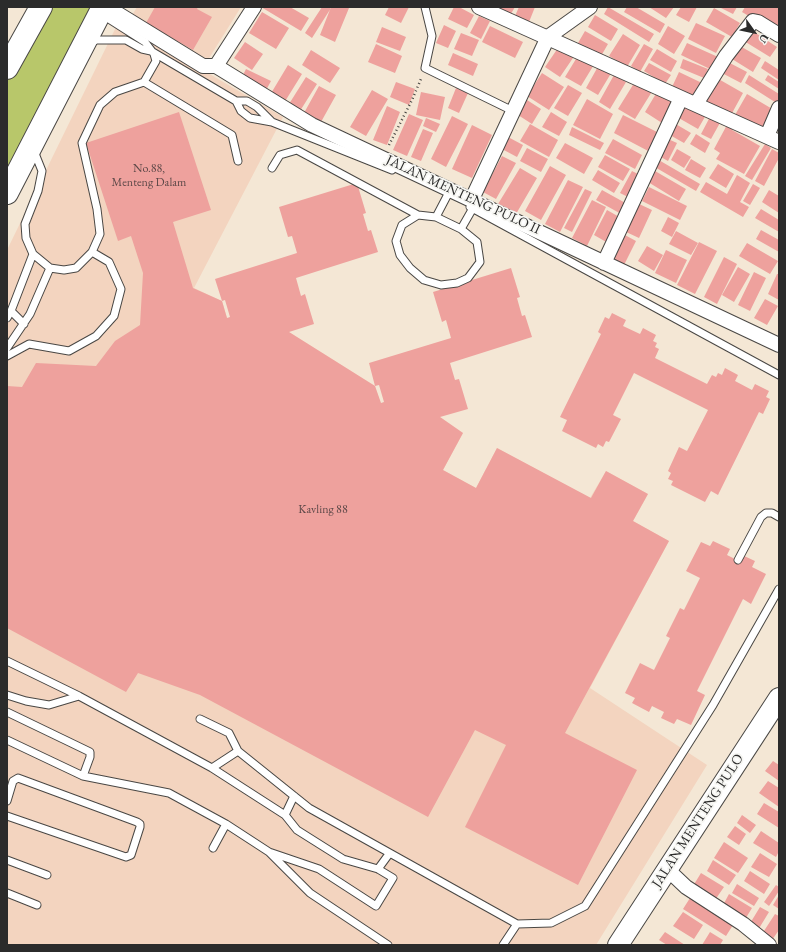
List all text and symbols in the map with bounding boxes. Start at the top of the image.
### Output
north arrow [734,12,774,52]
text: U [756,31,772,46]
street label: JALAN MENTENG PULO II [383,152,543,238]
house number: No.88, Menteng Dalam [112,162,186,190]
house number: Kavling 88 [298,503,348,517]
street label: JALAN MENTENG PULO [648,751,748,891]

